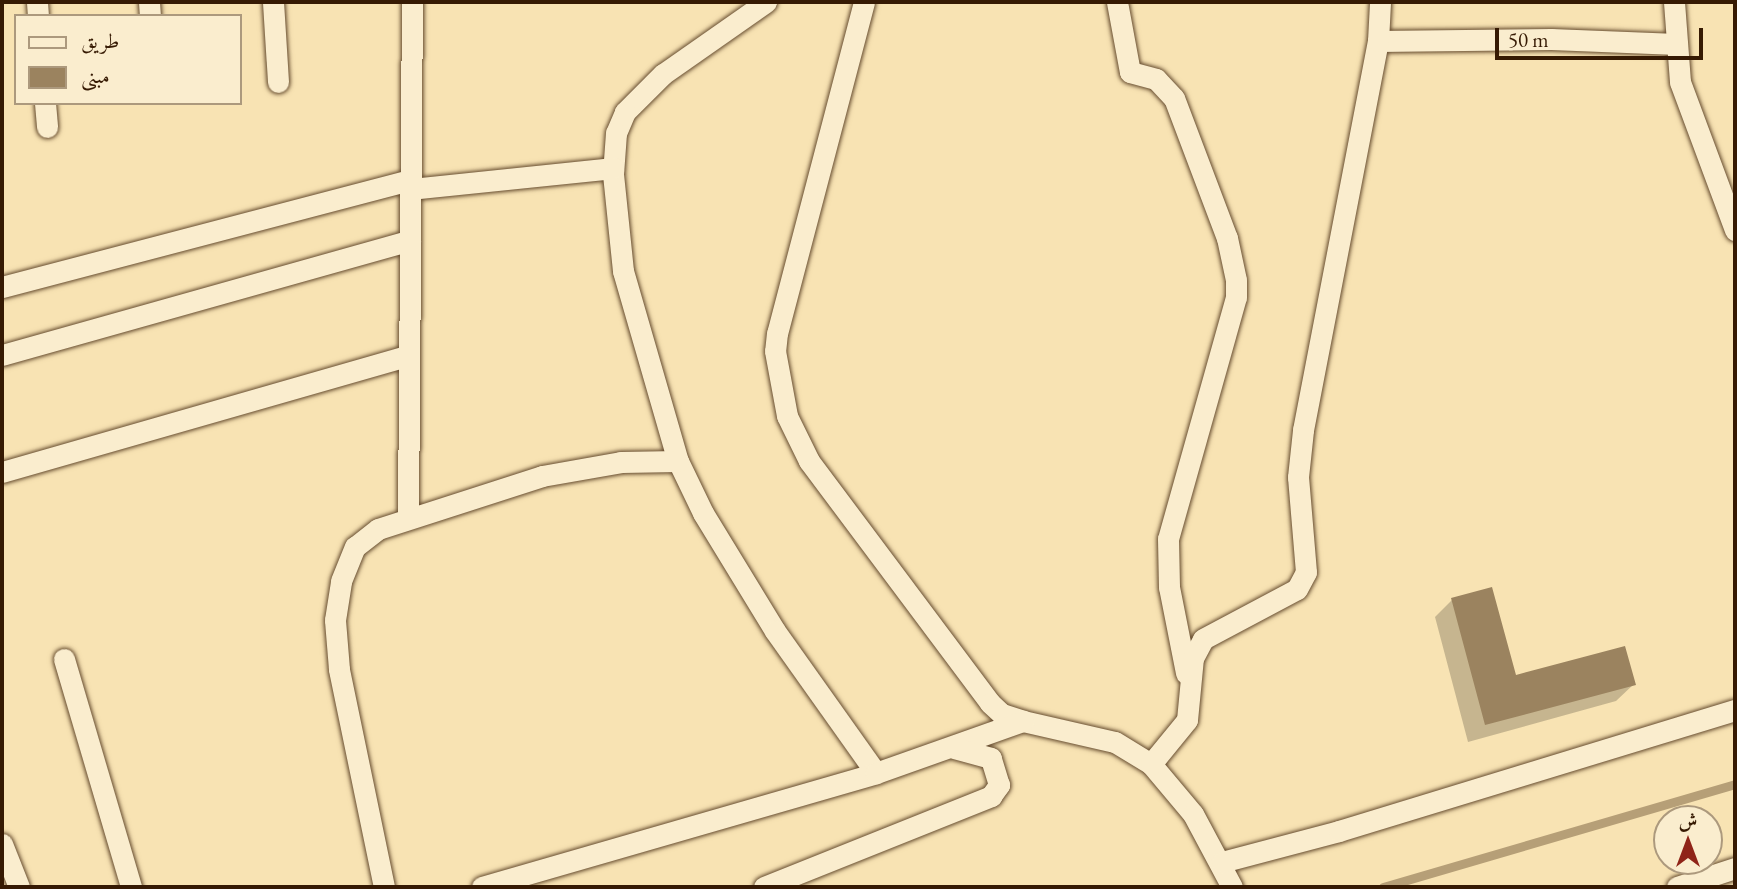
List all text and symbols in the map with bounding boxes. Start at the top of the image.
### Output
legend [14,14,242,105]
scale bar [1499,14,1707,58]
text: 50 m [1508,26,1549,53]
text: طريق [81,27,119,54]
text: مبنى [81,62,110,89]
north arrow [1653,805,1723,875]
text: ش [1679,808,1697,833]

